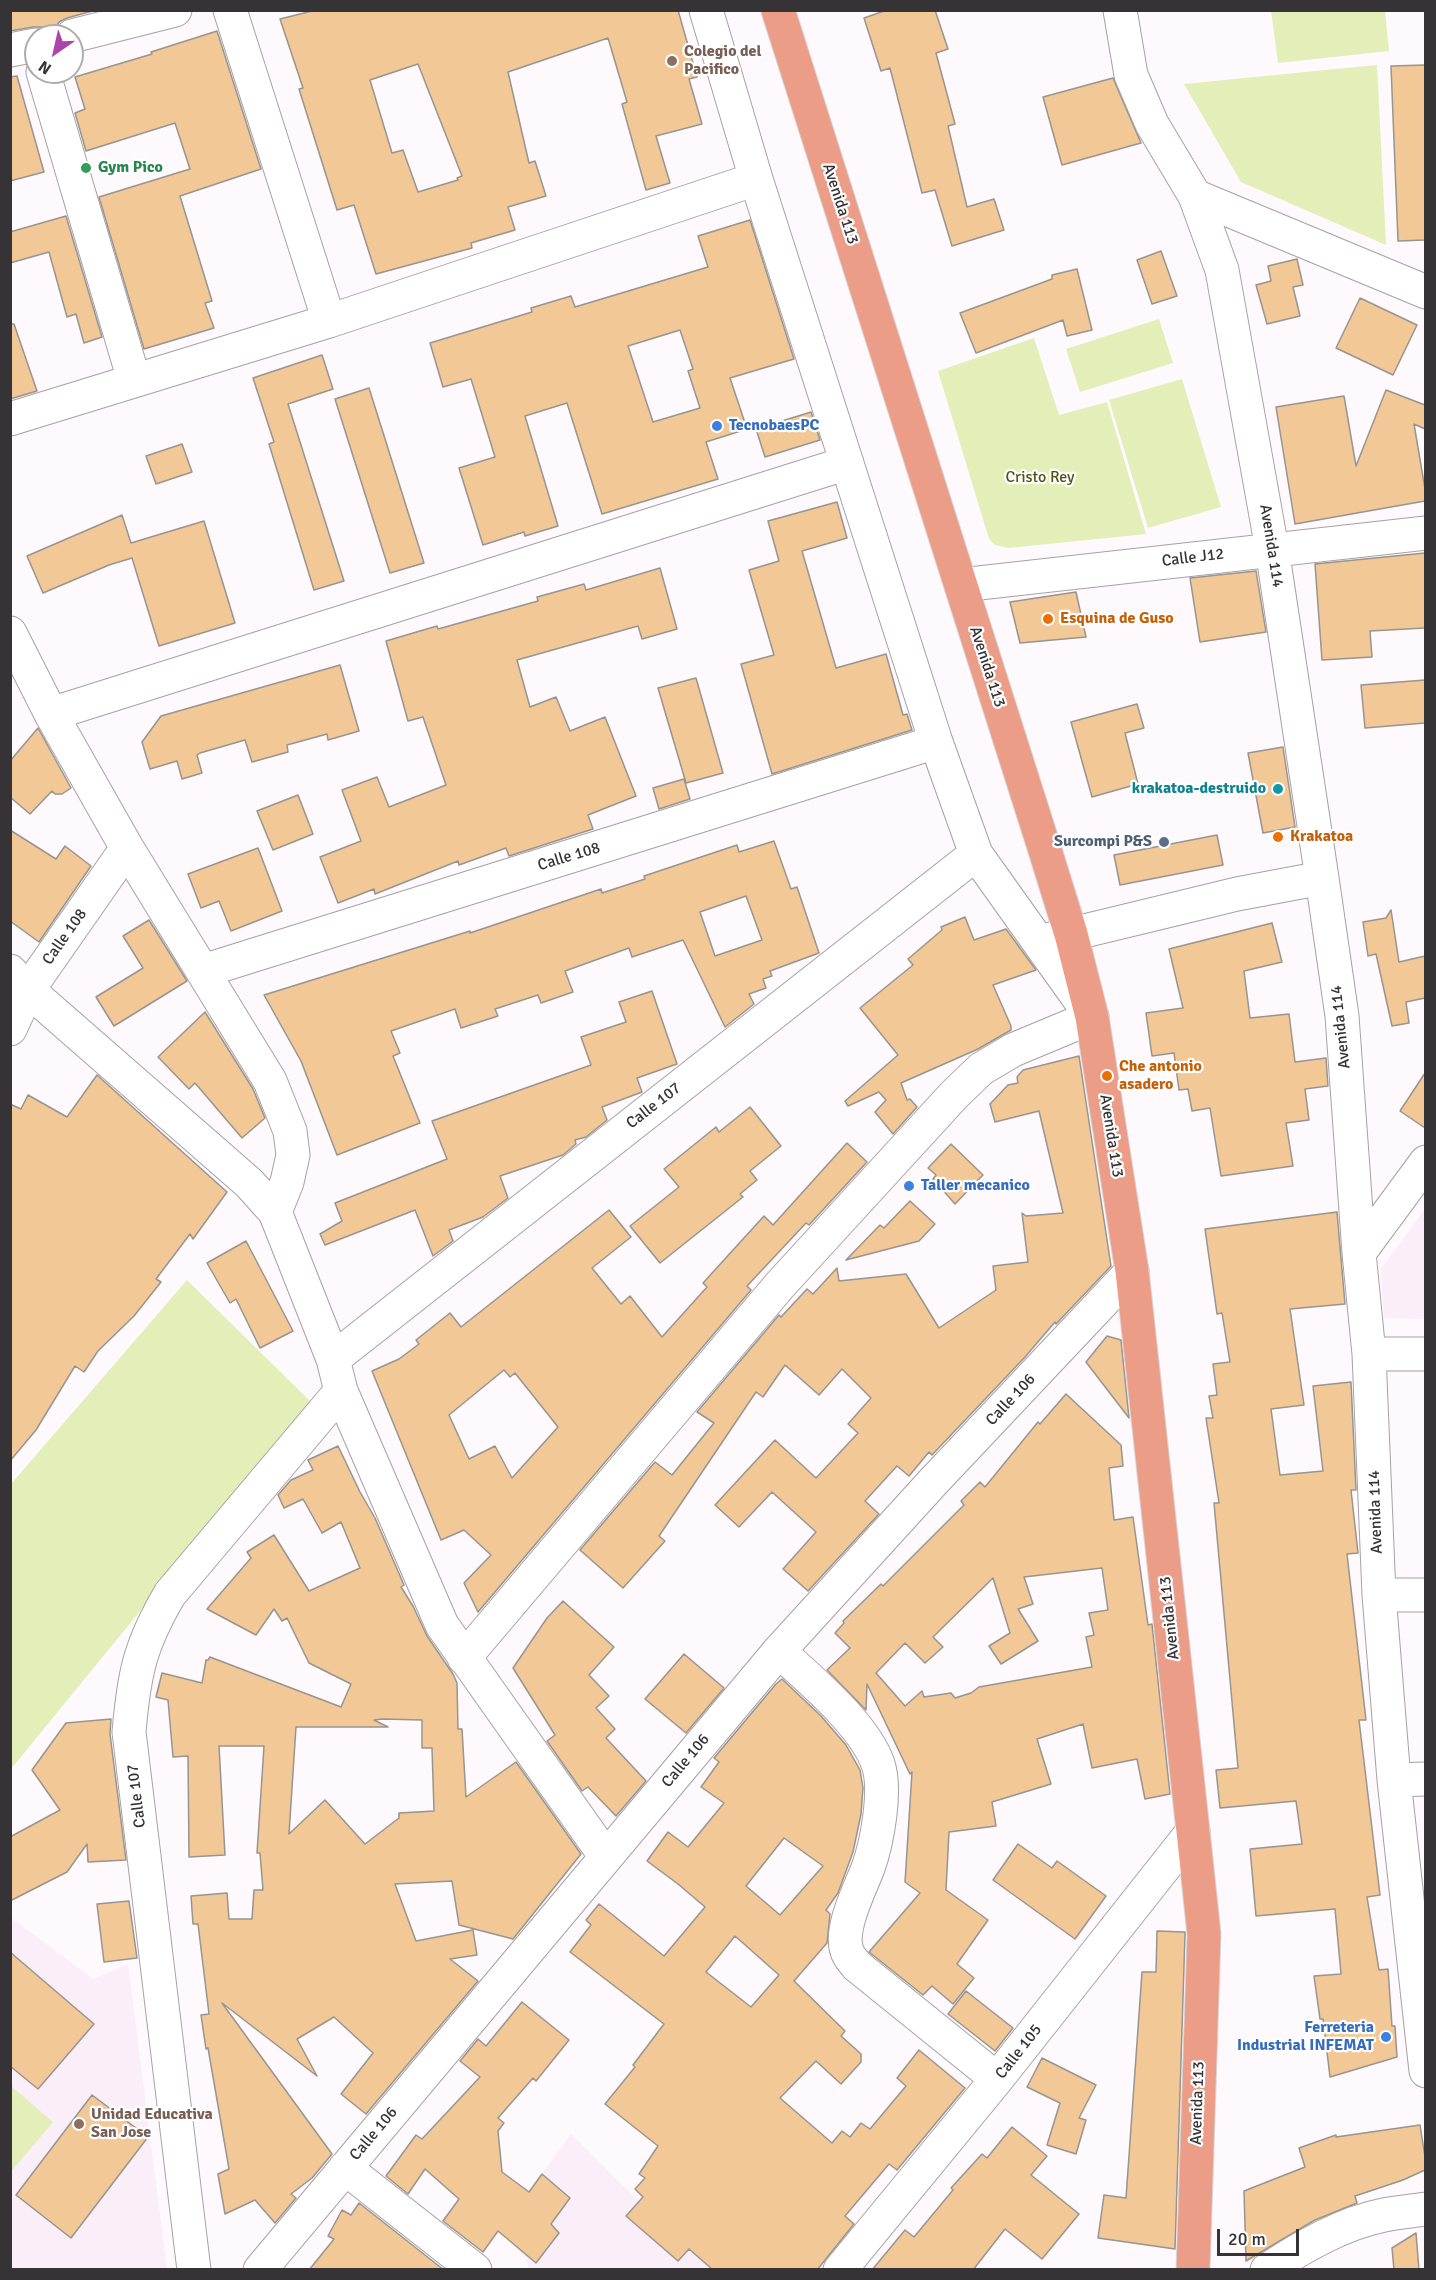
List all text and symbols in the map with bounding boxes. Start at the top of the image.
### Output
north arrow [24,24,84,84]
place label: Colegio del Pacifico [684,42,762,80]
marker: Colegio del Pacifico [665,54,679,68]
text: N [35,56,55,79]
place label: Gym Pico [98,158,163,178]
marker: Gym Pico [79,161,93,175]
street label: Avenida 113 [818,161,862,247]
place label: TecnobaesPC [729,416,819,436]
marker: TecnobaesPC [710,419,724,433]
park label: Cristo Rey [1005,468,1075,488]
street label: Avenida 114 [1255,503,1287,589]
street label: Calle J12 [1161,545,1225,571]
place label: Esquina de Guso [1060,609,1174,629]
marker: Esquina de Guso [1041,612,1055,626]
street label: Avenida 113 [965,624,1009,710]
place label: krakatoa-destruido [1132,779,1266,799]
marker: krakatoa-destruido [1271,782,1285,796]
place label: Krakatoa [1290,827,1353,847]
marker: Krakatoa [1271,830,1285,844]
place label: Surcompi P&S [1054,832,1152,852]
marker: Surcompi P&S [1157,835,1171,849]
street label: Calle 108 [536,838,602,876]
street label: Calle 108 [39,905,91,969]
street label: Avenida 114 [1327,984,1355,1070]
place label: Che antonio asadero [1119,1057,1202,1095]
marker: Che antonio asadero [1100,1069,1114,1083]
street label: Calle 107 [623,1079,685,1133]
street label: Avenida 113 [1095,1093,1127,1179]
place label: Taller mecanico [921,1176,1030,1196]
marker: Taller mecanico [902,1179,916,1193]
street label: Calle 106 [982,1370,1040,1430]
street label: Avenida 114 [1365,1470,1387,1554]
street label: Avenida 113 [1156,1575,1184,1661]
street label: Calle 106 [658,1730,714,1792]
street label: Calle 107 [124,1763,150,1829]
place label: Ferreteria Industrial INFEMAT [1237,2018,1374,2056]
street label: Calle 105 [992,2021,1046,2083]
marker: Ferreteria Industrial INFEMAT [1379,2030,1393,2044]
street label: Avenida 113 [1187,2061,1209,2145]
street label: Calle 106 [346,2103,402,2165]
place label: Unidad Educativa San Jose [91,2105,213,2143]
marker: Unidad Educativa San Jose [72,2117,86,2131]
scale bar [1220,2217,1302,2255]
text: 20 m [1228,2228,1266,2250]

